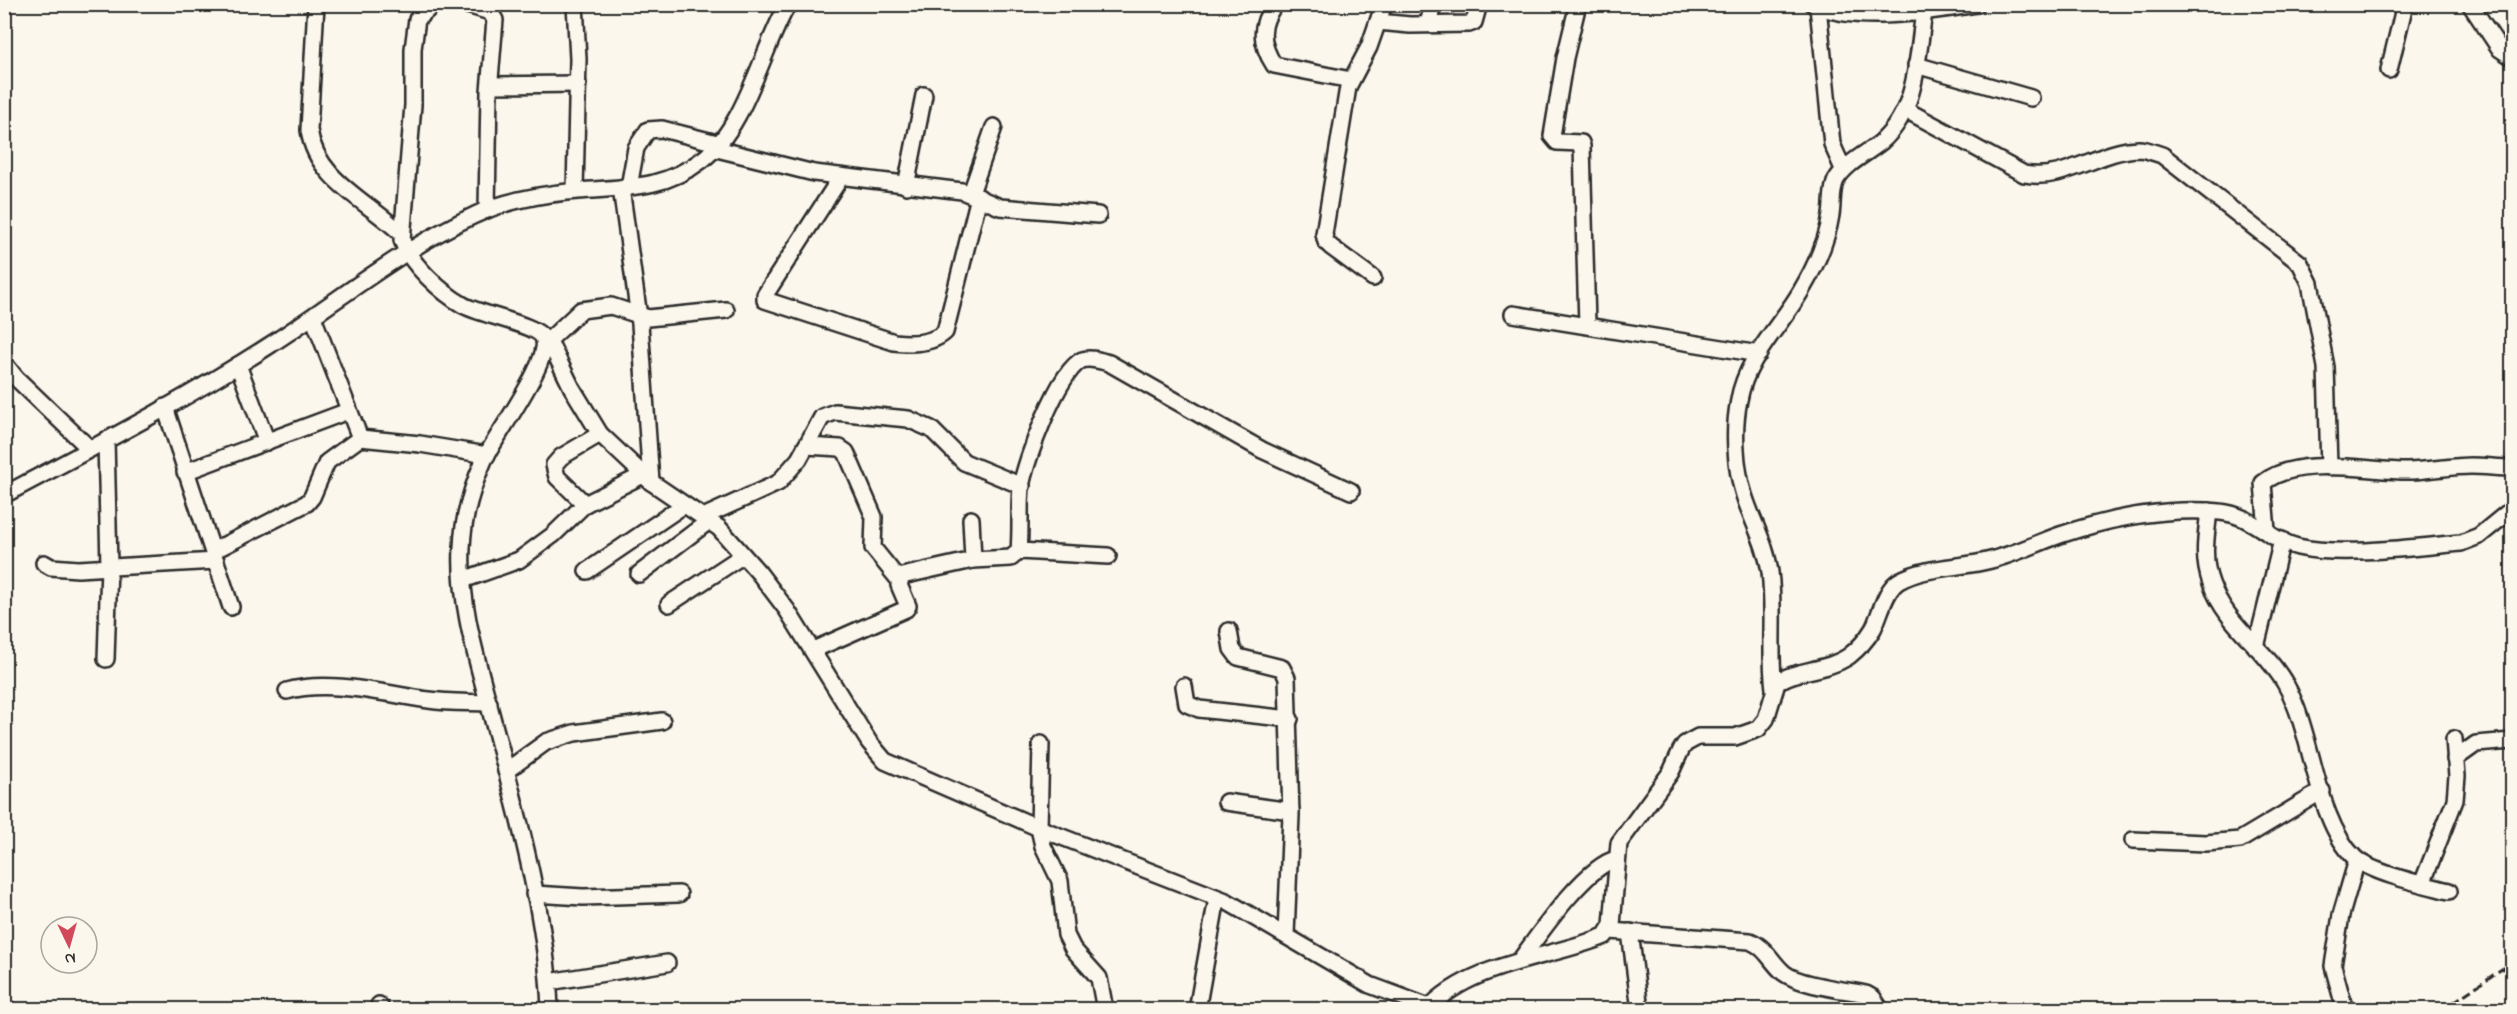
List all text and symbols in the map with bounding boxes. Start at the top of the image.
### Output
north arrow [39,915,99,975]
text: N [64,946,77,970]

